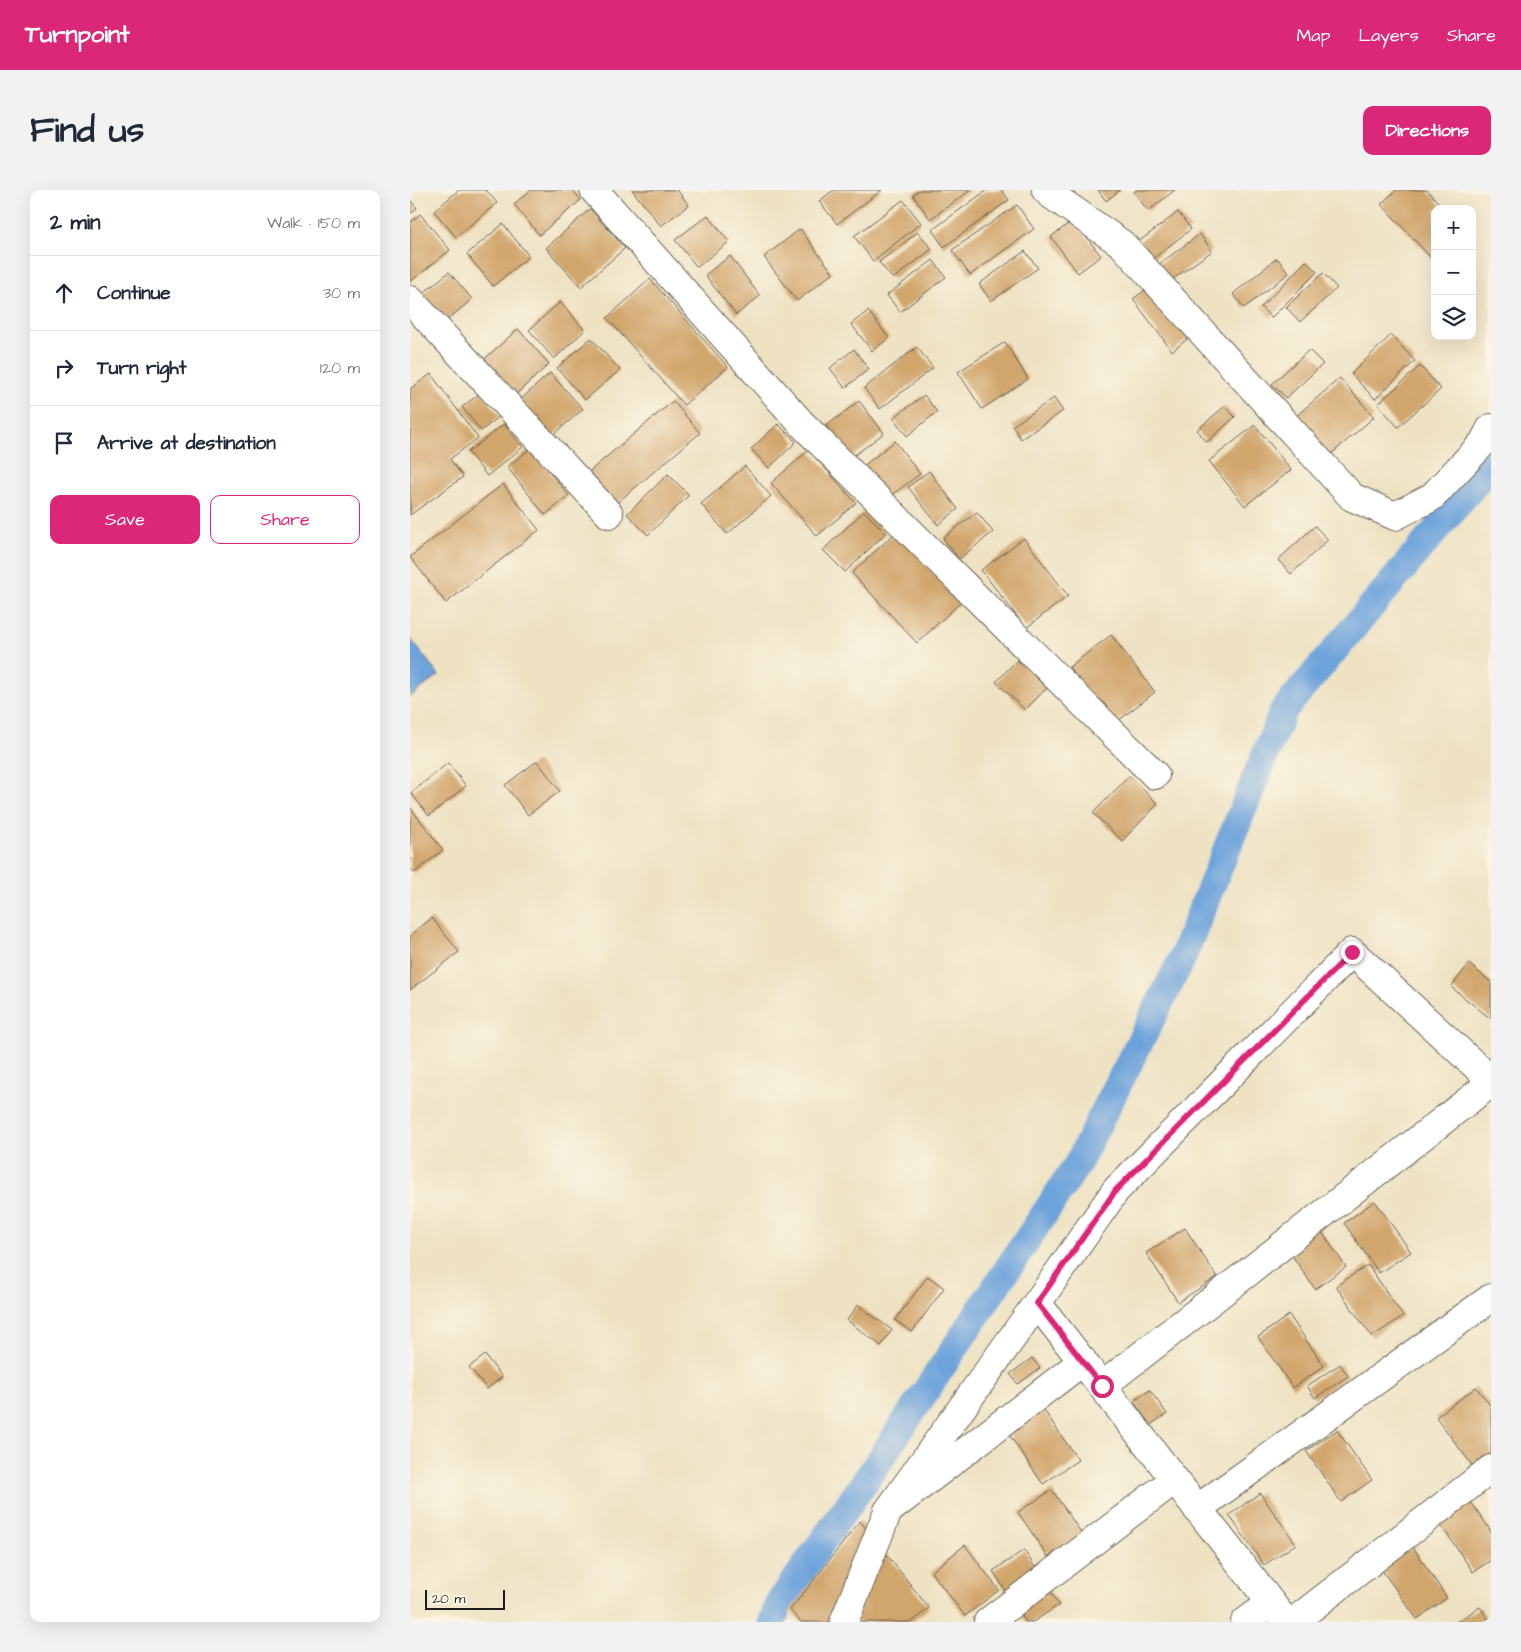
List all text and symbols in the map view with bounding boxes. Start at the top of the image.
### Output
text: Turnpoint [25,18,130,52]
text: Map [1296,23,1330,48]
text: Layers [1358,23,1419,48]
text: Share [1447,23,1496,48]
text: Find us [30,106,144,155]
button: Directions [1363,106,1491,155]
map controls [1431,205,1476,340]
button: + [1431,205,1476,250]
text: 2 min [50,208,100,237]
text: Walk · 150 m [267,212,360,234]
button: − [1431,250,1476,295]
icon: ahead [50,279,78,307]
text: Continue [97,280,171,307]
text: 30 m [323,282,360,304]
button: layers [1431,295,1476,340]
icon: right [50,354,78,382]
text: Turn right [97,355,186,382]
text: 120 m [320,357,360,379]
icon: arrive [50,429,78,457]
text: Arrive at destination [97,430,276,457]
button: Save [50,495,200,544]
button: Share [210,495,360,544]
route end [1341,941,1364,964]
route start [1091,1375,1114,1398]
scale bar [425,1587,505,1610]
text: 20 m [432,1589,465,1609]

